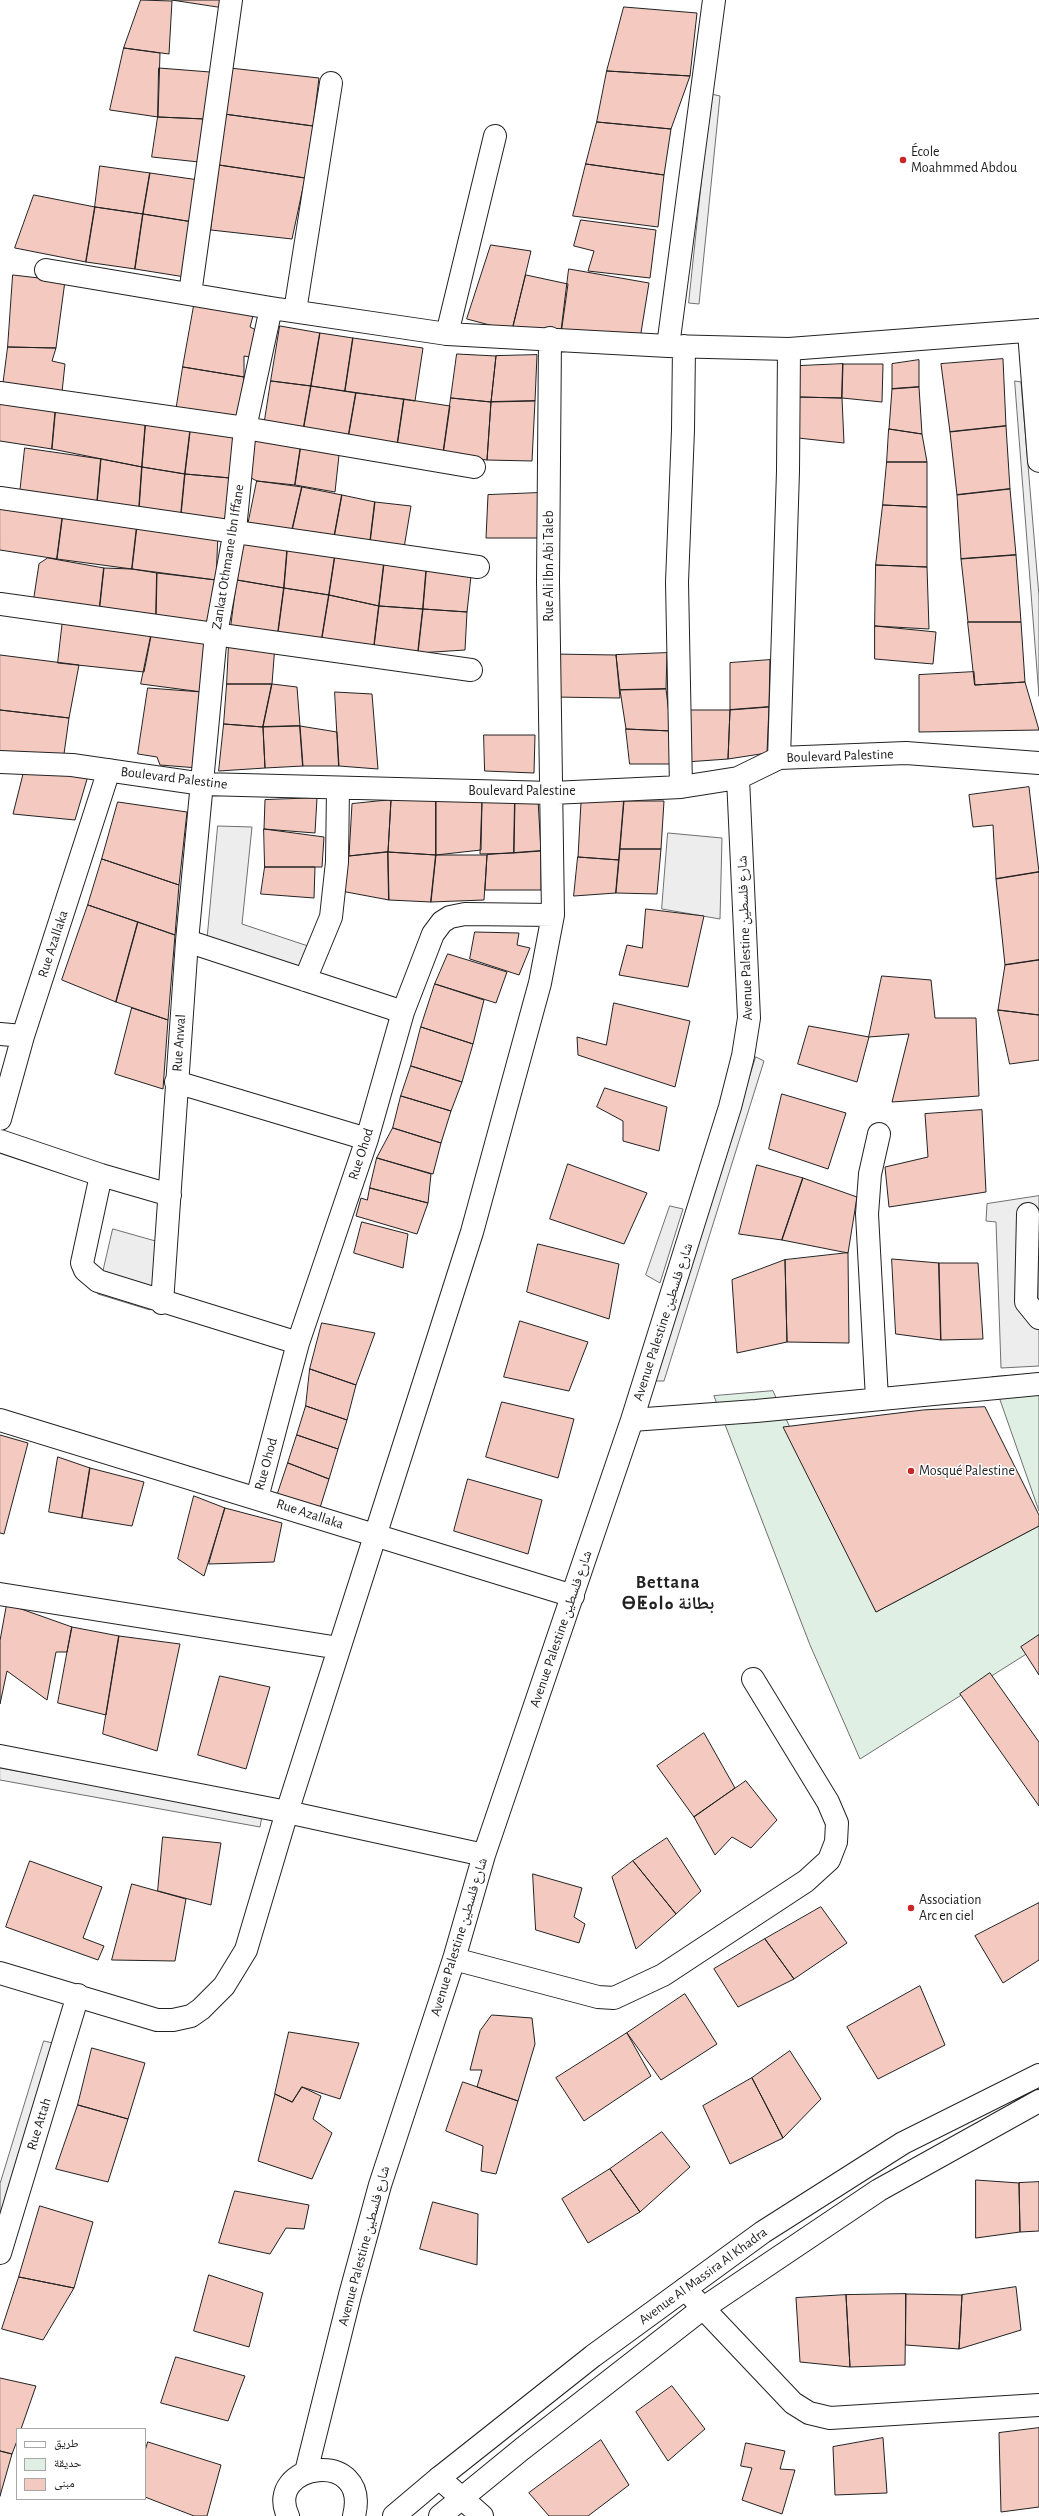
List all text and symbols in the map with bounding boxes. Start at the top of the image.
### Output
place label: École Moahmmed Abdou [911,144,1017,176]
marker: École Moahmmed Abdou [898,155,908,165]
street label: Zankat Othmane Ibn Iffane [208,483,248,631]
street label: Rue Ali Ibn Abi Taleb [541,510,557,622]
street label: Boulevard Palestine [786,746,894,766]
street label: Boulevard Palestine [120,763,228,793]
street label: Boulevard Palestine [468,783,576,799]
street label: Avenue Palestine شارع فلسطين [734,855,756,1021]
street label: Rue Azallaka [34,908,72,980]
street label: Rue Anwal [169,1014,189,1072]
street label: Rue Ohod [345,1126,377,1182]
street label: Avenue Palestine شارع فلسطين [630,1241,696,1403]
street label: Rue Ohod [251,1436,281,1492]
place label: Mosqué Palestine [919,1463,1015,1479]
marker: Mosqué Palestine [906,1466,916,1476]
street label: Rue Azallaka [274,1495,346,1533]
street label: Avenue Palestine شارع فلسطين [526,1548,596,1710]
district label: Bettana ⴱⵟⴰⵏⴰ بطانة [625,1572,711,1614]
street label: Avenue Palestine شارع فلسطين [427,1856,491,2018]
place label: Association Arc en ciel [919,1892,981,1924]
marker: Association Arc en ciel [906,1903,916,1913]
street label: Rue Attah [23,2096,55,2152]
street label: Avenue Palestine شارع فلسطين [335,2164,393,2328]
street label: Avenue Al Massira Al Khadra [636,2224,770,2328]
legend [16,2428,146,2500]
text: طريق [54,2437,79,2449]
text: حديقة [54,2457,82,2469]
text: مبنى [54,2477,75,2489]

